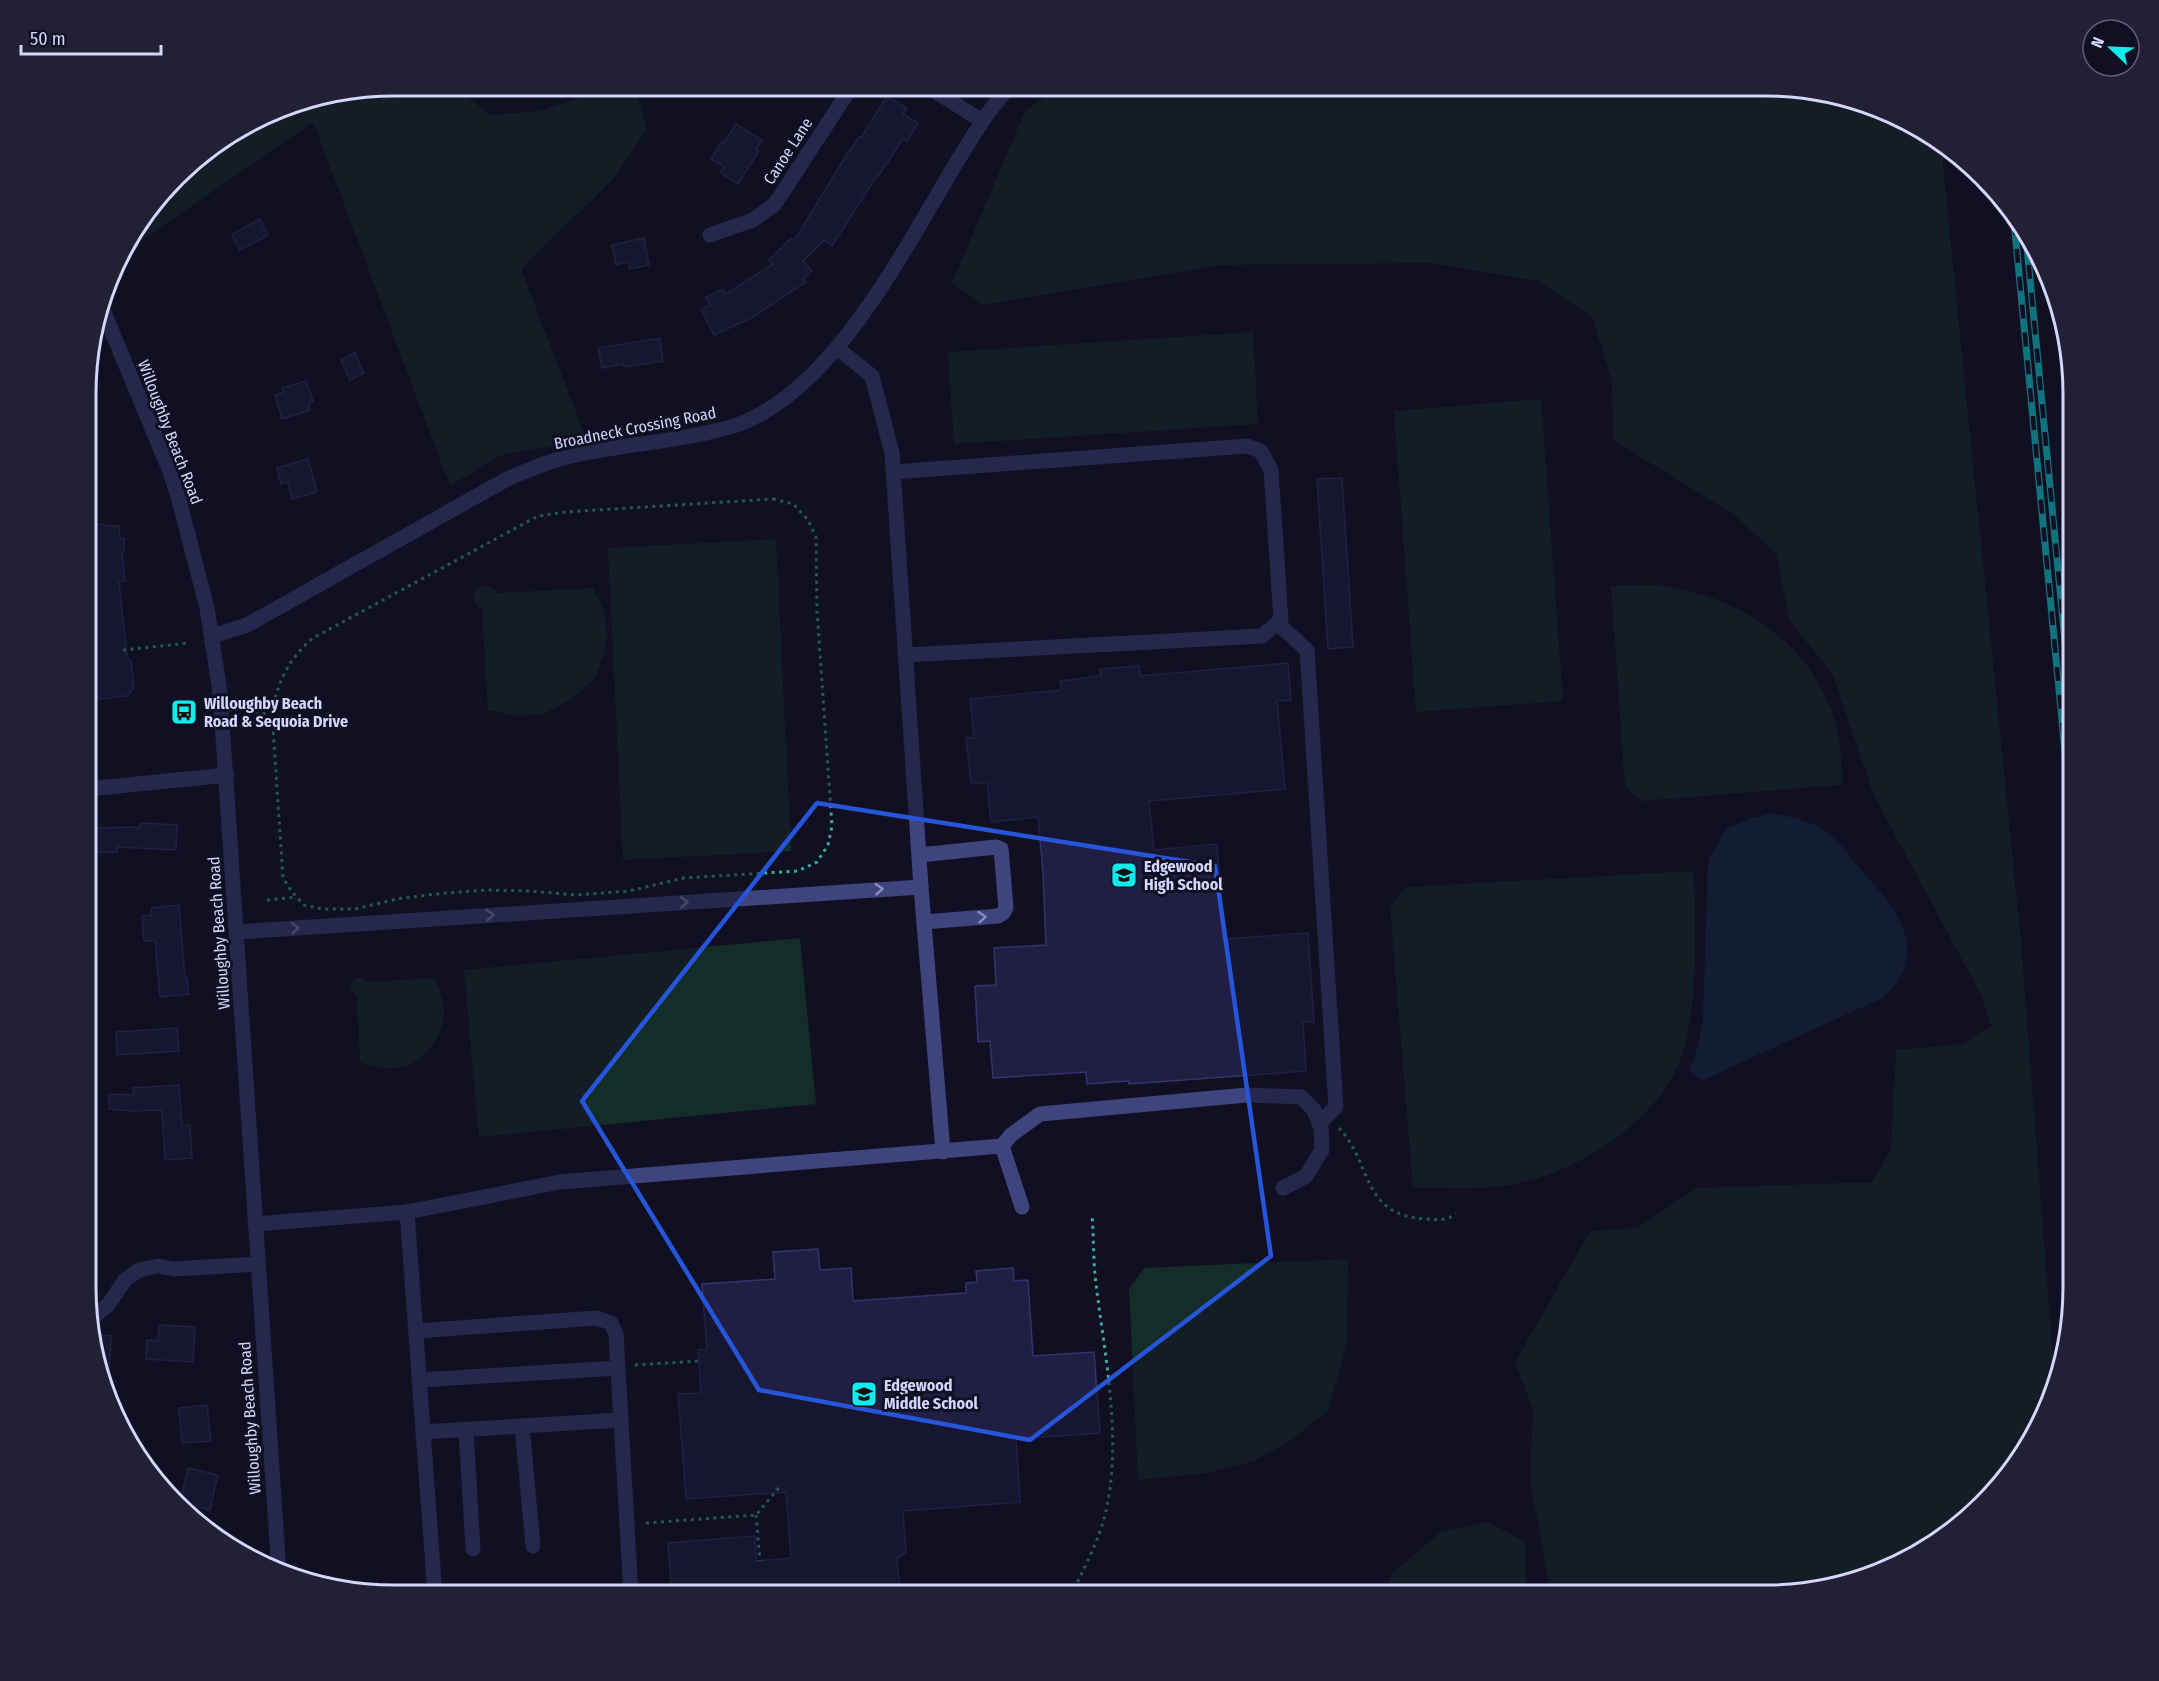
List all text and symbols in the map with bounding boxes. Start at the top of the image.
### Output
scale bar [21,18,160,56]
north arrow [2081,18,2141,78]
text: 50 m [30,28,66,50]
text: N [2087,34,2108,50]
street label: Canoe Lane [759,114,817,188]
street label: Willoughby Beach Road [134,357,206,507]
street label: Broadneck Crossing Road [552,403,718,453]
place label: Willoughby Beach Road & Sequoia Drive [204,694,348,731]
bus stop icon: Willoughby Beach Road & Sequoia Drive [169,697,199,727]
street label: Willoughby Beach Road [204,856,234,1010]
place label: Edgewood High School [1144,857,1223,894]
school or university icon: Edgewood High School [1109,860,1139,890]
one-way arrow [874,883,883,896]
one-way arrow [680,896,689,909]
one-way arrow [485,909,494,922]
one-way arrow [978,911,987,924]
one-way arrow [291,922,300,935]
street label: Willoughby Beach Road [235,1341,265,1495]
place label: Edgewood Middle School [884,1376,979,1413]
school or university icon: Edgewood Middle School [849,1379,879,1409]

